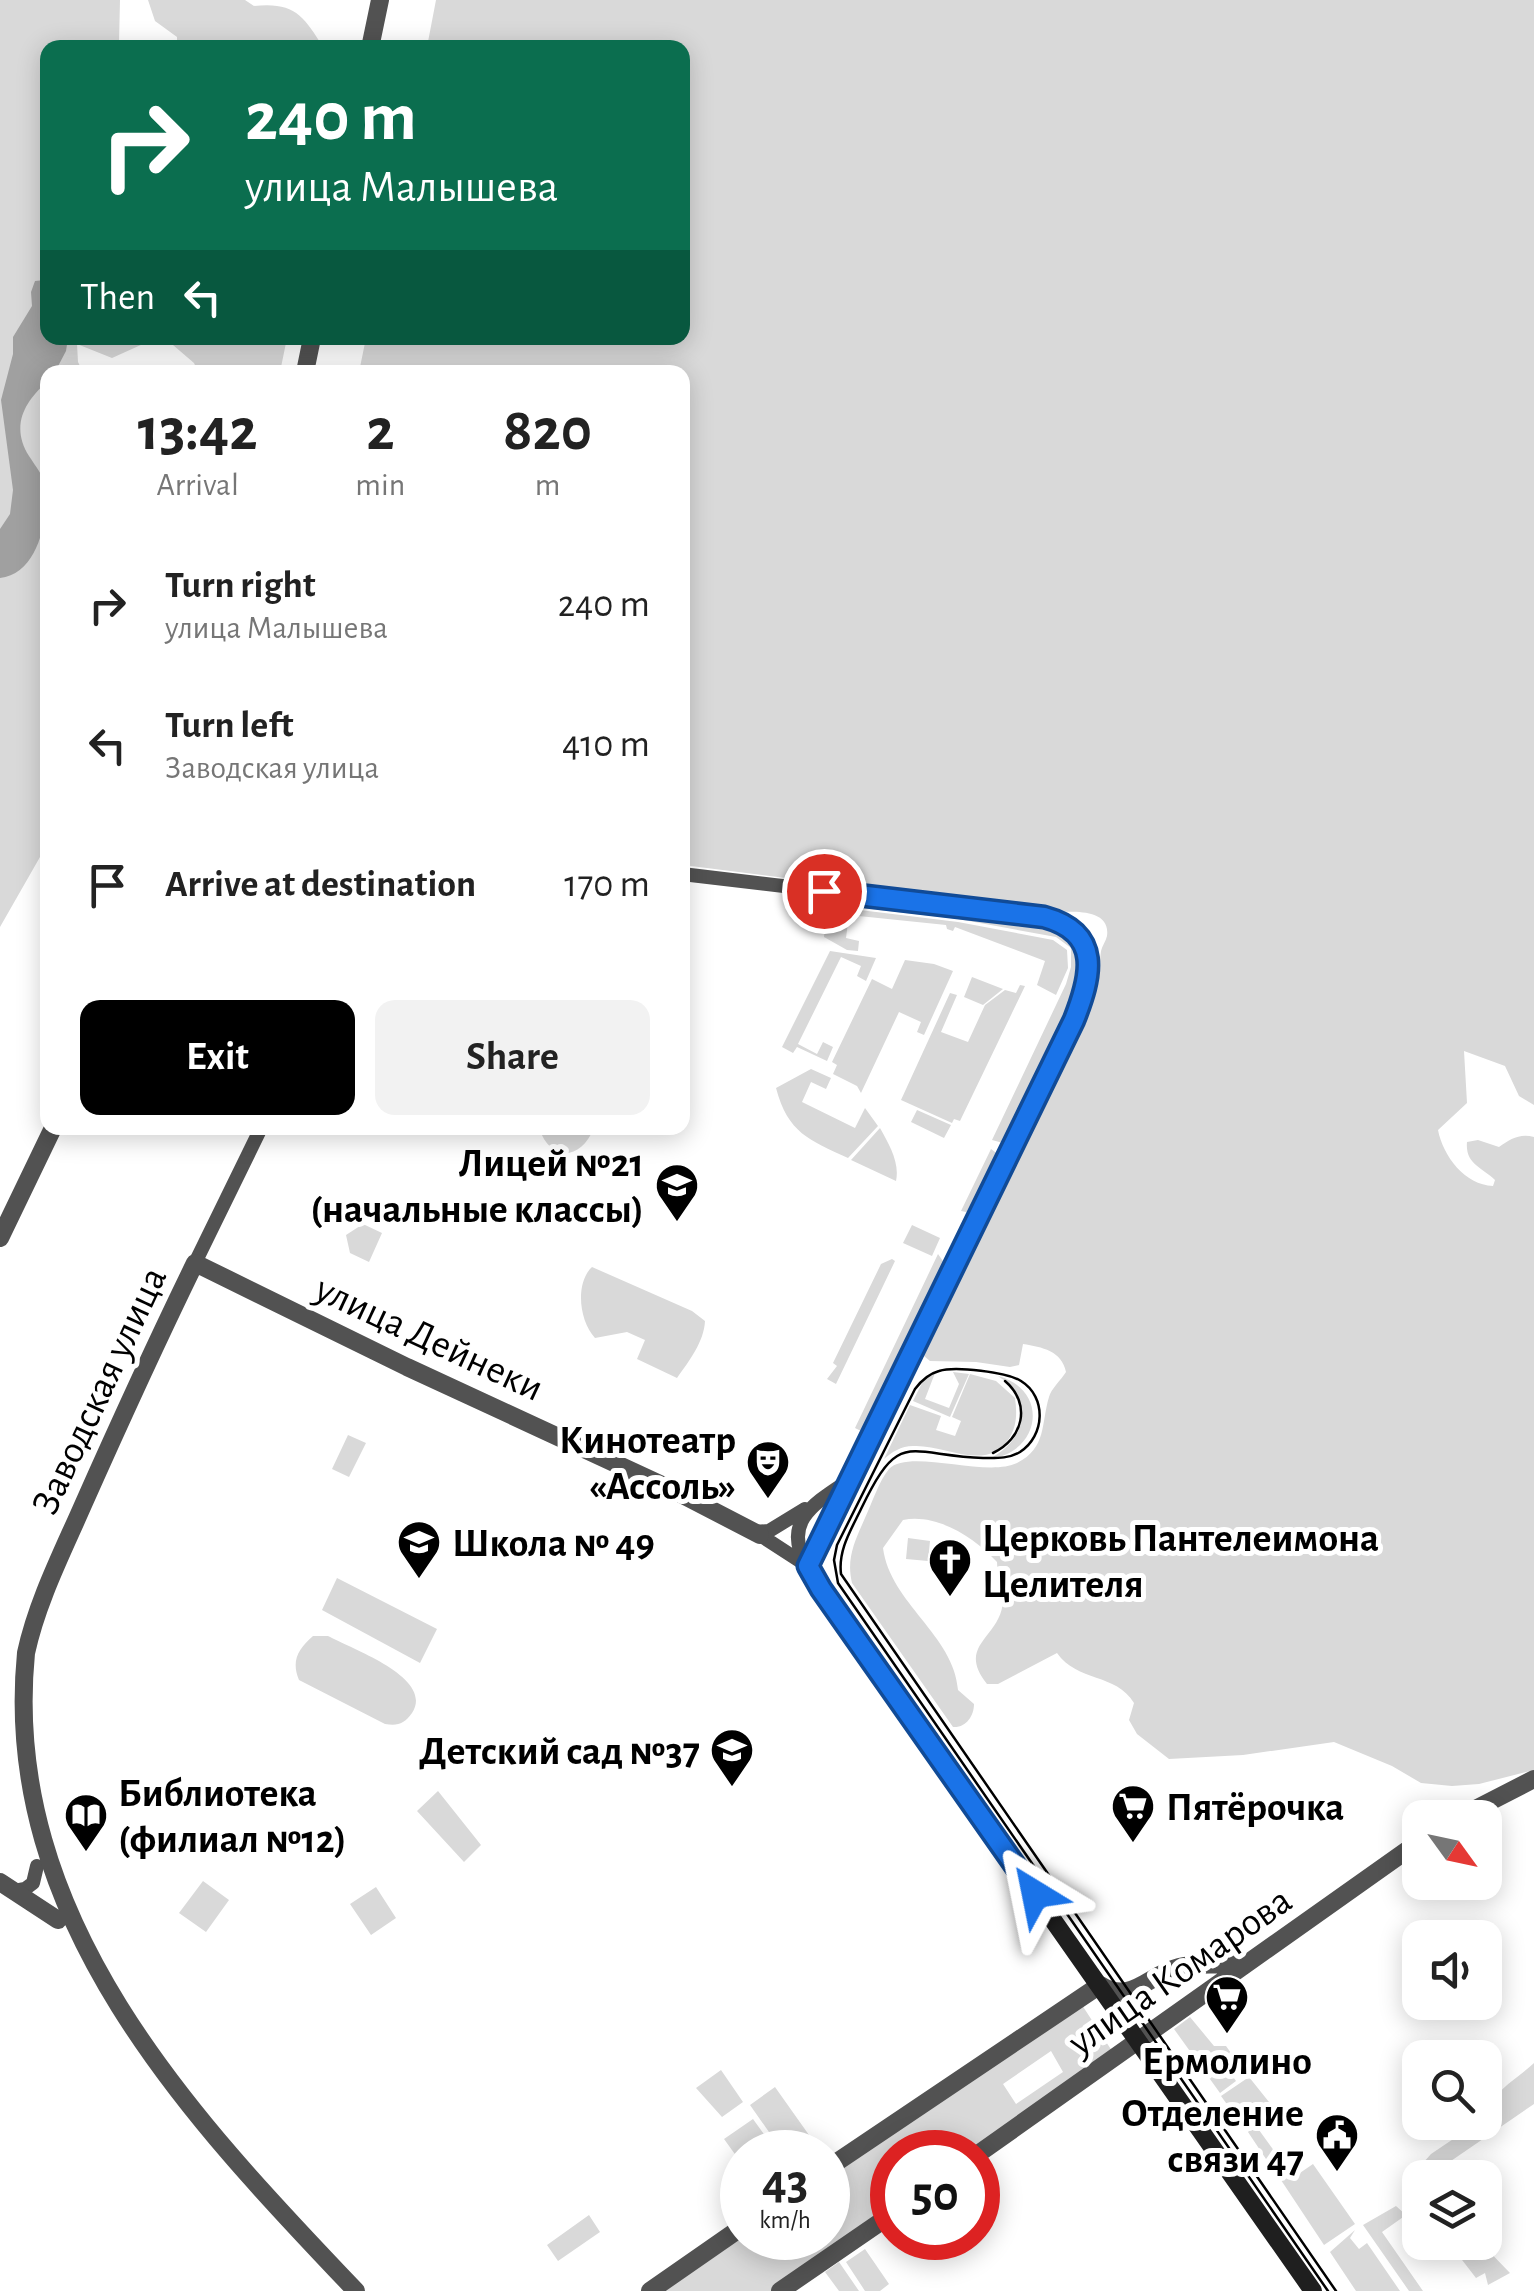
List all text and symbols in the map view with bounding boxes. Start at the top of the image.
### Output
icon: right [80,80,210,210]
text: 240 m [245,83,417,153]
text: улица Малышева [245,165,558,210]
icon: left [175,270,230,325]
text: Then [80,279,155,317]
text: 13:42 [138,401,257,461]
text: 2 [366,401,394,461]
text: 820 [503,401,592,461]
text: Arrival [157,469,239,501]
text: min [355,469,405,501]
text: m [535,469,560,501]
text: Turn right [165,567,315,605]
icon: right [80,578,135,633]
text: 240 m [558,586,650,624]
text: улица Малышева [165,612,388,644]
text: Turn left [165,707,293,745]
icon: left [80,718,135,773]
text: 410 m [562,726,650,764]
text: Заводская улица [165,752,379,784]
pin [782,849,867,934]
icon: arrive [80,858,135,913]
icon: arrive [797,864,852,919]
text: Arrive at destination [165,866,476,904]
text: 170 m [564,866,650,904]
button: Exit [80,1000,355,1115]
button: Share [375,1000,650,1115]
place label: Лицей №21 (начальные классы) [310,1144,644,1230]
school or university icon: Лицей №21 (начальные классы) [654,1162,700,1223]
street label: Заводская улица [25,1261,175,1521]
street label: улица Дейнеки [308,1268,549,1409]
place label: Кинотеатр «Ассоль» [559,1421,736,1507]
theatre icon: Кинотеатр «Ассоль» [745,1439,791,1500]
school or university icon: Школа № 49 [396,1519,442,1580]
place label: Церковь Пантелеимона Целителя [982,1519,1379,1605]
place label: Школа № 49 [452,1524,655,1564]
church icon: Церковь Пантелеимона Целителя [927,1537,973,1598]
school or university icon: Детский сад №37 [709,1727,755,1788]
place label: Детский сад №37 [419,1732,700,1772]
place label: Библиотека (филиал №12) [118,1774,347,1860]
supermarket icon: Пятёрочка [1110,1783,1156,1844]
place label: Пятёрочка [1166,1788,1344,1828]
library icon: Библиотека (филиал №12) [63,1792,109,1853]
north arrow [1402,1800,1502,1900]
map controls [1402,1800,1502,2260]
position arrow [983,1842,1087,1946]
street label: улица Комарова [1060,1880,1299,2064]
button: sound [1402,1920,1502,2020]
supermarket icon: Ермолино [1204,1974,1250,2035]
button: search [1402,2040,1502,2140]
place label: Ермолино [1142,2042,1312,2082]
place label: Отделение связи 47 [1121,2094,1304,2180]
public building icon: Отделение связи 47 [1314,2112,1360,2173]
speed limit sign: 50 [870,2130,1000,2260]
text: 43 [762,2158,808,2208]
button: layers [1402,2160,1502,2260]
text: km/h [759,2208,811,2233]

